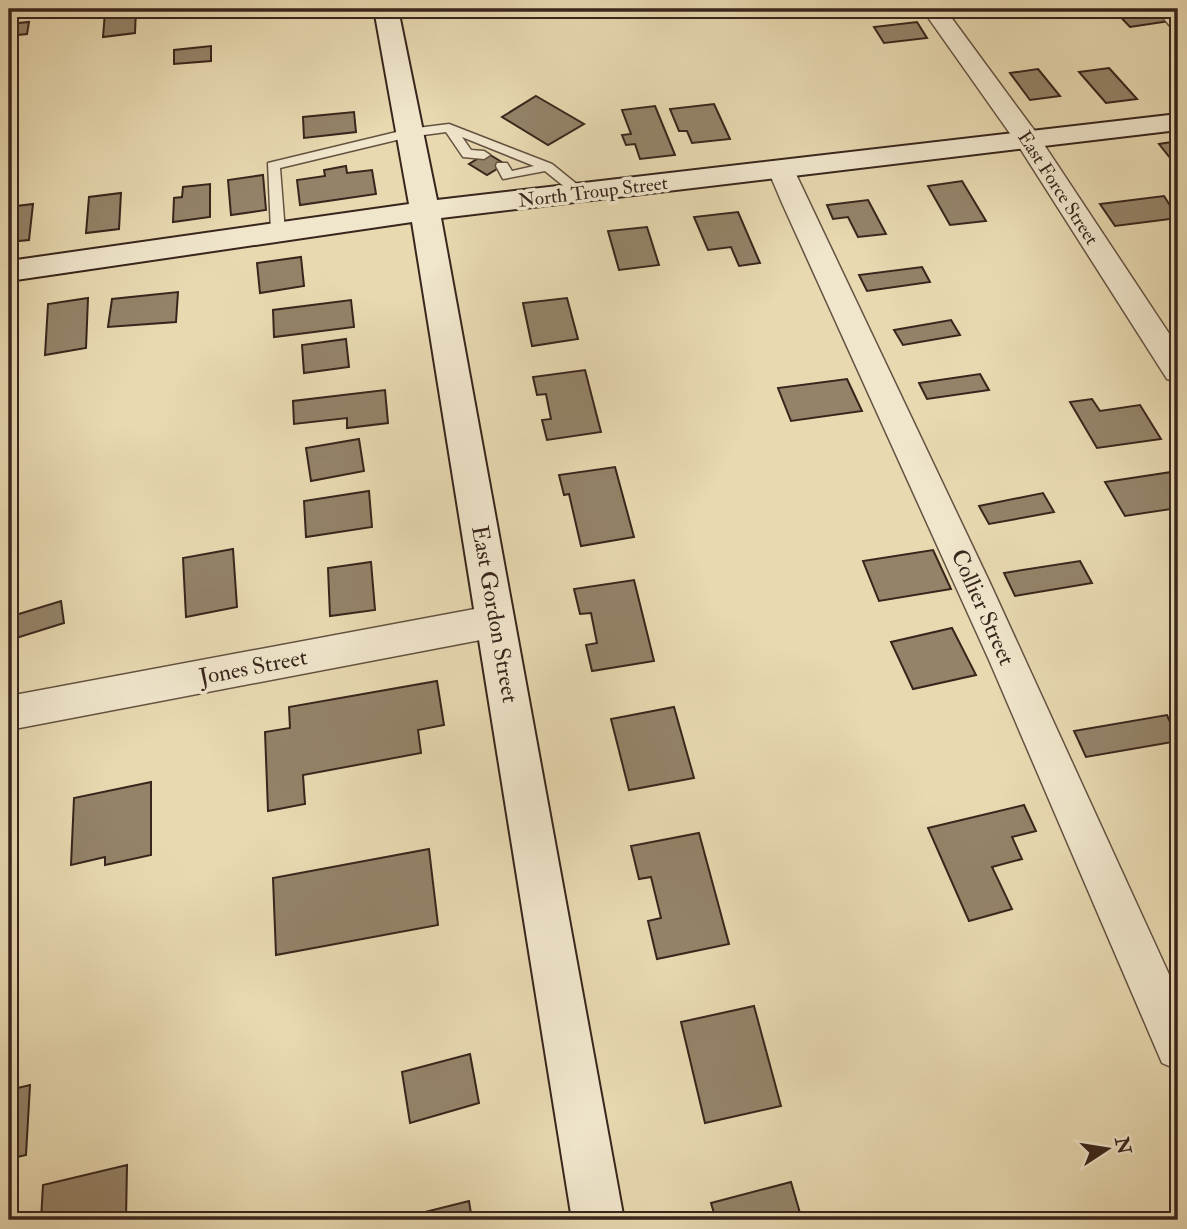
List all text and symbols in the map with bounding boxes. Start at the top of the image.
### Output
street label: East Force Street [1012,126,1104,250]
street label: North Troup Street [517,171,669,214]
street label: East Gordon Street [465,523,525,705]
street label: Collier Street [945,544,1021,670]
street label: Jones Street [195,642,310,692]
north arrow [1072,1114,1142,1184]
text: N [1109,1134,1136,1157]

